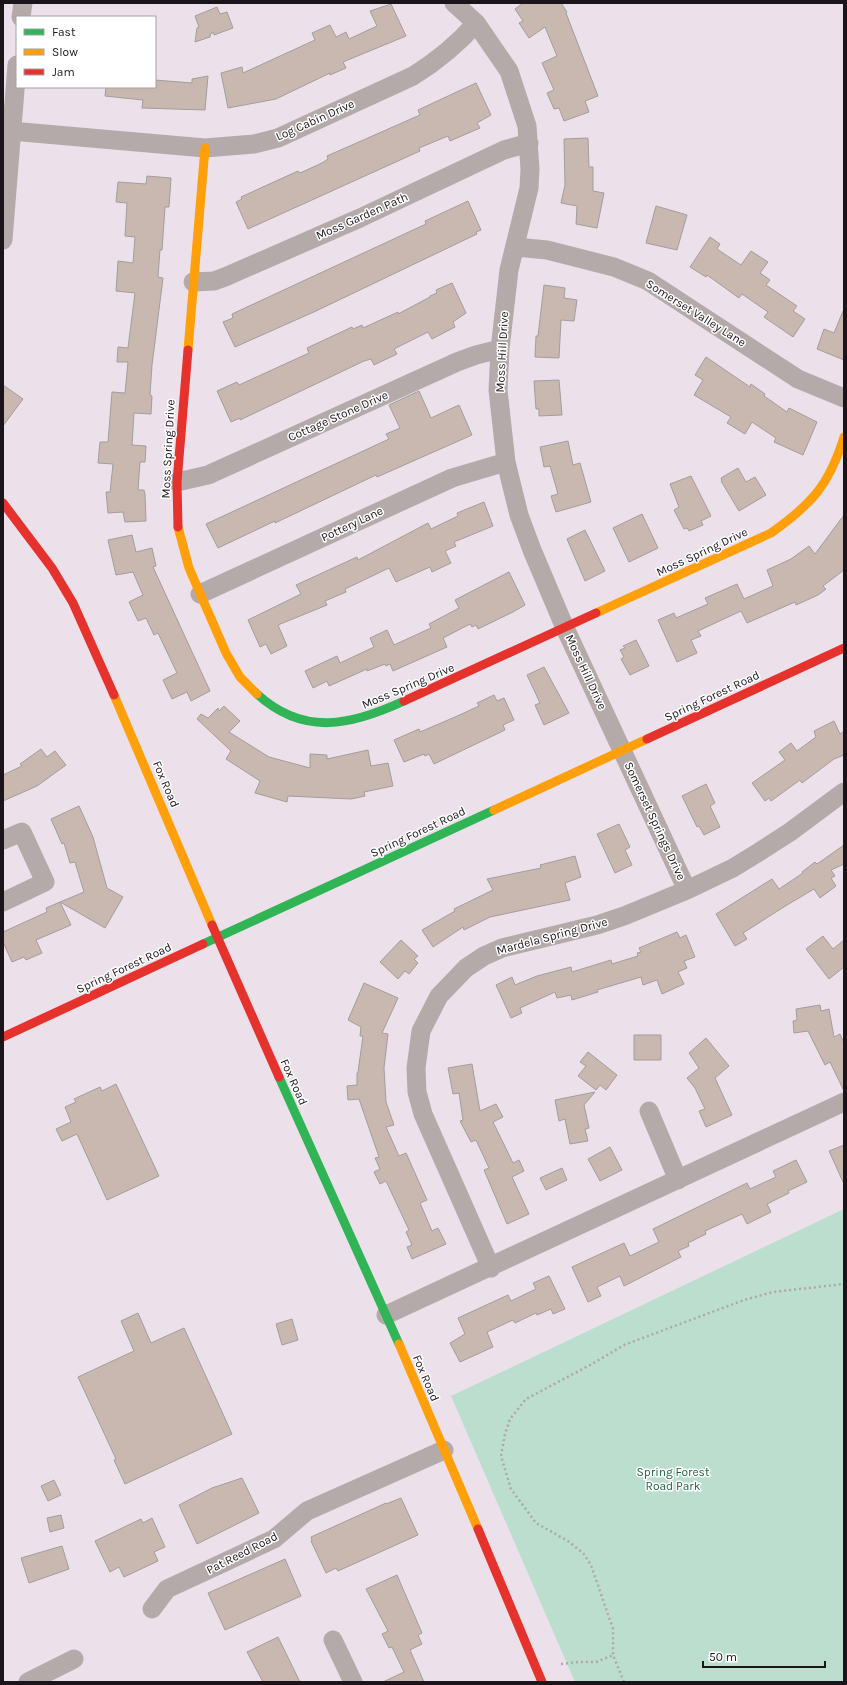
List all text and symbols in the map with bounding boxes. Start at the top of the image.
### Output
legend [16,16,156,88]
text: Fast [52,25,76,39]
text: Slow [52,45,78,59]
text: Jam [52,65,75,79]
street label: Log Cabin Drive [274,96,356,144]
street label: Moss Garden Path [314,189,410,243]
street label: Somerset Valley Lane [643,277,749,349]
street label: Moss Hill Drive [493,311,511,393]
street label: Cottage Stone Drive [286,388,390,444]
street label: Moss Spring Drive [158,399,178,499]
street label: Pottery Lane [319,504,385,544]
street label: Moss Spring Drive [654,525,750,579]
street label: Moss Hill Drive [562,632,610,712]
street label: Moss Spring Drive [360,660,456,712]
street label: Spring Forest Road [662,668,762,724]
street label: Fox Road [150,759,182,809]
street label: Somerset Springs Drive [621,760,689,882]
street label: Spring Forest Road [368,804,468,860]
street label: Mardela Spring Drive [495,914,609,958]
street label: Spring Forest Road [74,940,174,996]
street label: Fox Road [278,1057,310,1107]
street label: Fox Road [410,1353,442,1403]
park label: Spring Forest Road Park [637,1465,710,1493]
street label: Pat Reed Road [204,1529,280,1577]
scale bar [703,1643,825,1669]
text: 50 m [709,1650,737,1664]

